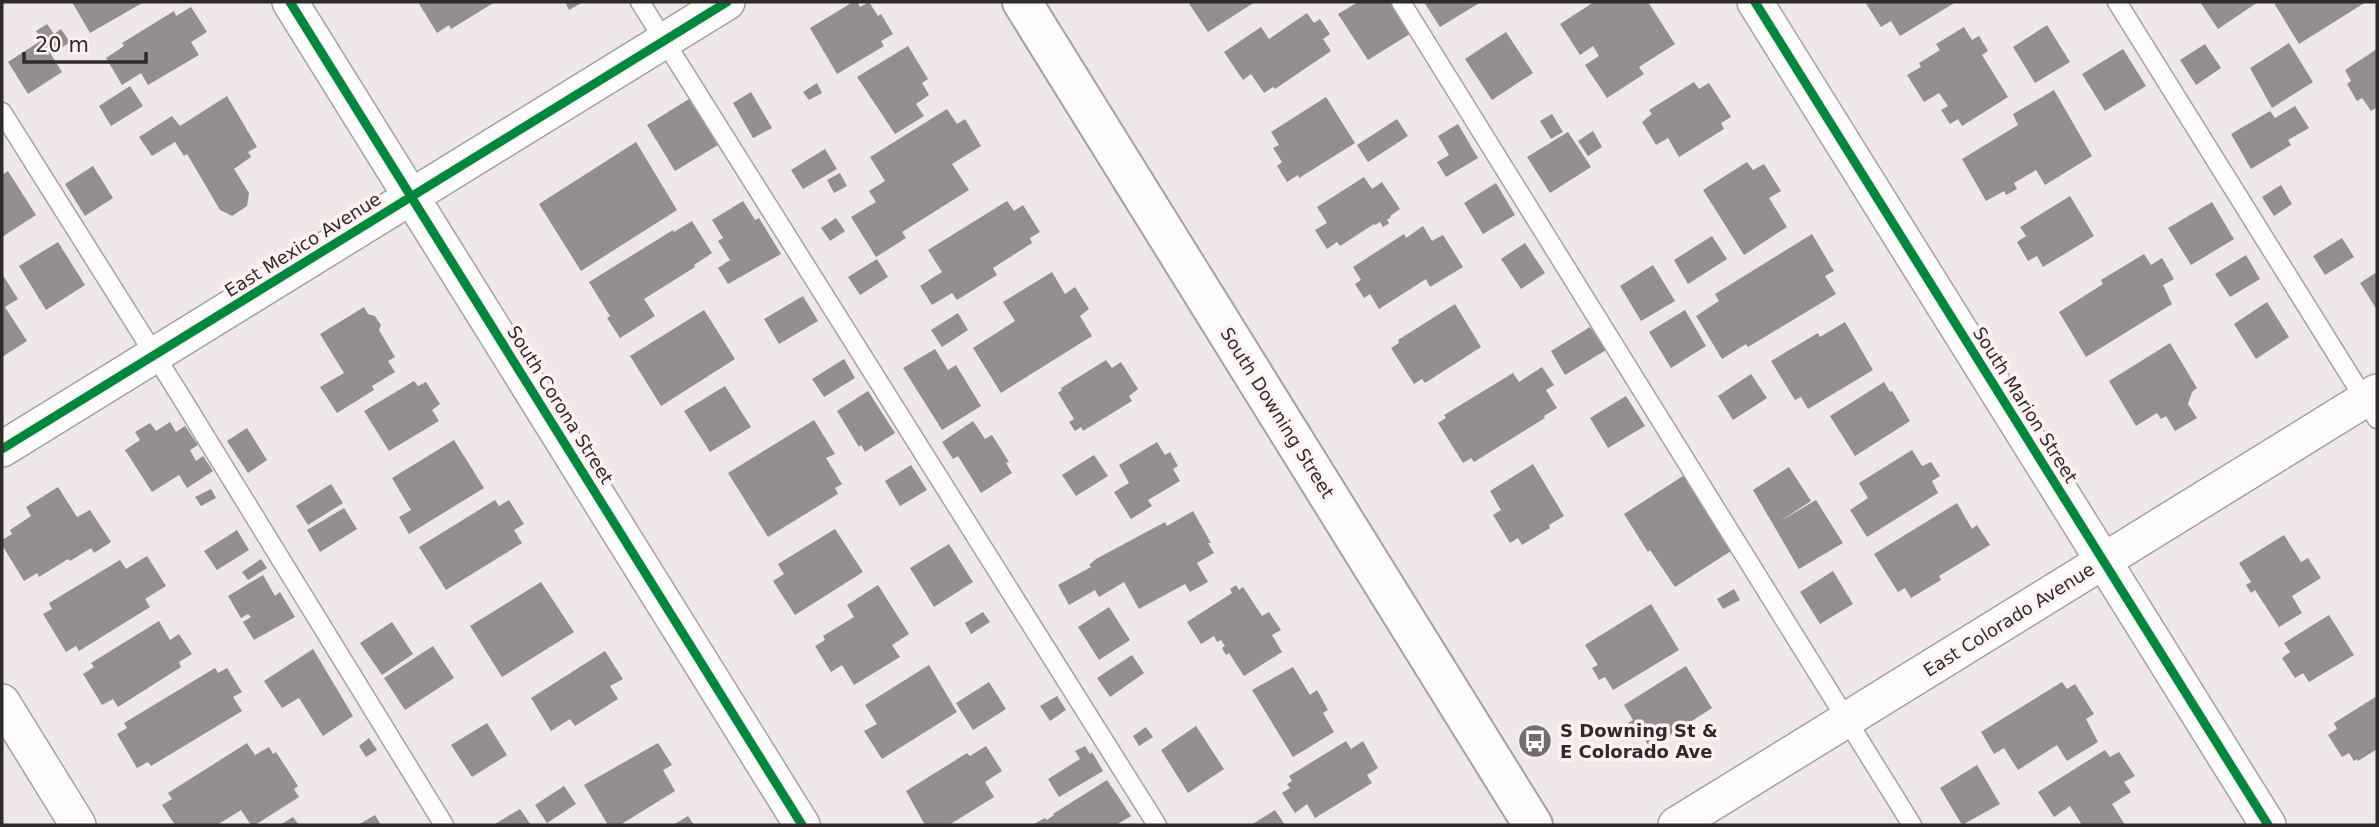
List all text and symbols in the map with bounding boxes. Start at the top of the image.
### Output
scale bar [24,21,147,65]
text: 20 m [35,33,89,57]
street label: East Mexico Avenue [221,188,385,301]
street label: South Corona Street [503,322,618,488]
street label: South Marion Street [1969,323,2082,487]
street label: South Downing Street [1216,324,1339,502]
street label: East Colorado Avenue [1919,558,2098,681]
place label: S Downing St & E Colorado Ave [1560,720,1718,762]
bus stop icon: S Downing St & E Colorado Ave [1516,722,1554,760]

